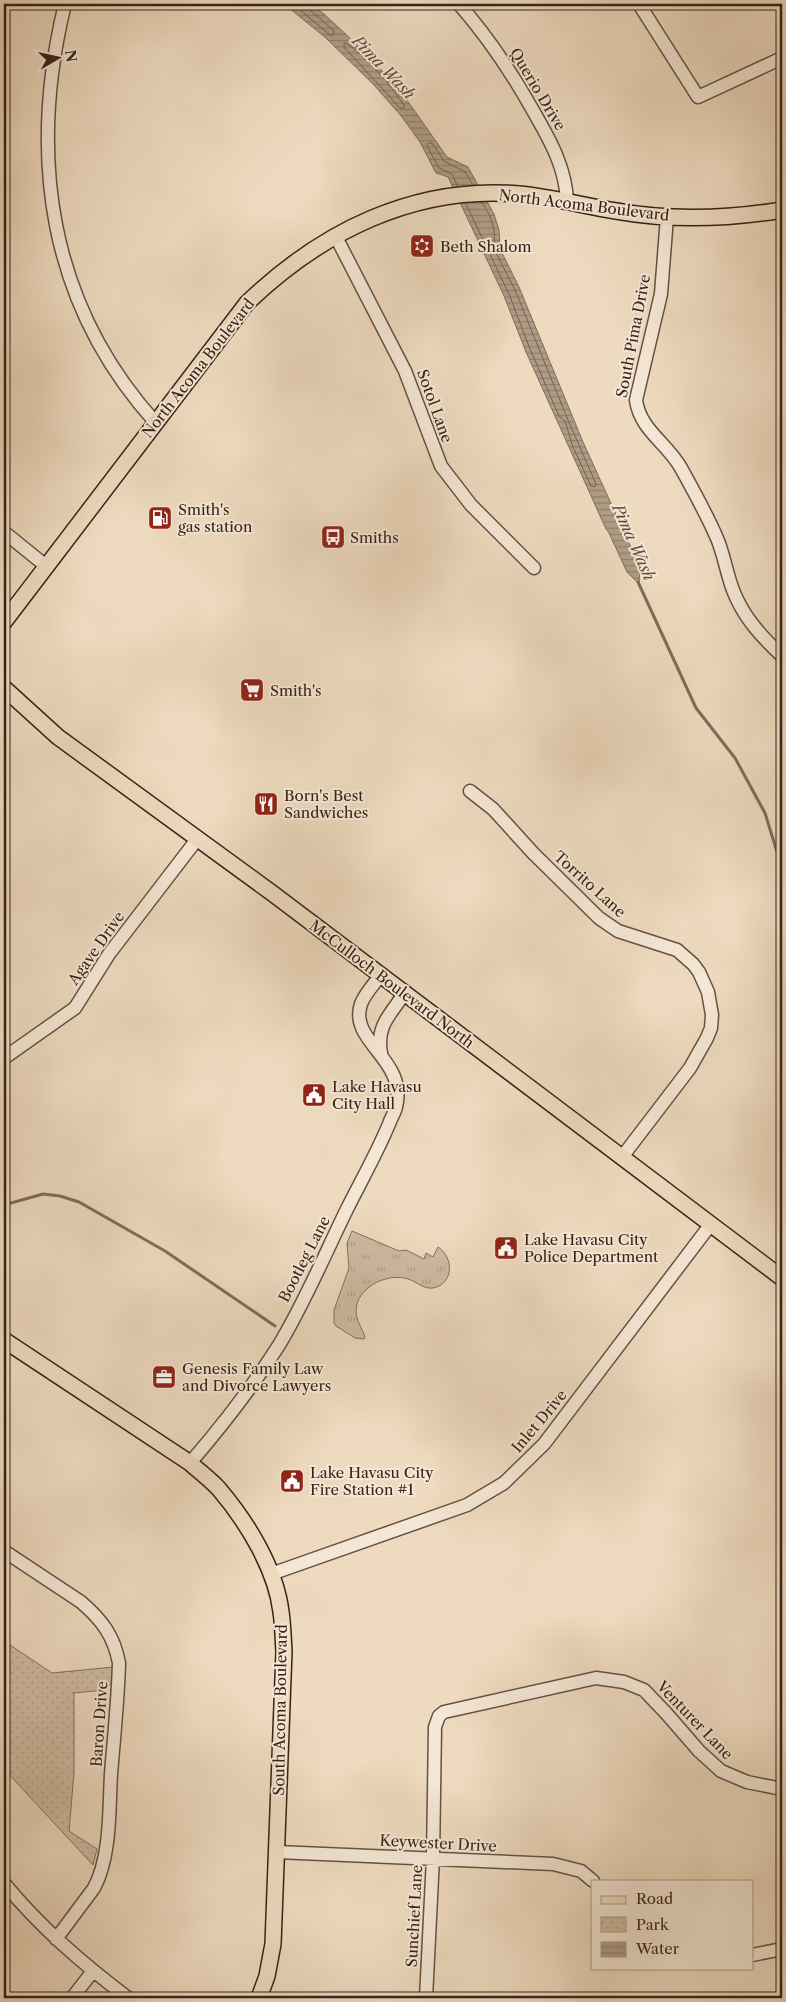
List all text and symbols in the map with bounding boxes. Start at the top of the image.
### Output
water label: Pima Wash [347,29,420,103]
north arrow [32,32,82,82]
street label: Querio Drive [506,44,570,134]
text: N [61,49,81,63]
street label: North Acoma Boulevard [498,185,670,225]
synagogue icon: Beth Shalom [409,233,435,259]
place label: Beth Shalom [440,237,532,256]
street label: South Pima Drive [612,273,654,399]
street label: North Acoma Boulevard [138,295,258,441]
street label: Sotol Lane [413,367,457,445]
water label: Pima Wash [607,499,660,583]
place label: Smith's gas station [178,500,253,536]
fuel station icon: Smith's gas station [147,505,173,531]
bus stop icon: Smiths [320,524,346,550]
place label: Smiths [350,528,399,547]
supermarket icon: Smith's [239,677,265,703]
place label: Smith's [270,681,322,700]
place label: Born's Best Sandwiches [284,786,368,822]
restaurant icon: Born's Best Sandwiches [253,791,279,817]
street label: Torrito Lane [550,847,630,921]
street label: Agave Drive [63,908,128,989]
street label: McCulloch Boulevard North [306,916,479,1053]
place label: Lake Havasu City Hall [332,1077,422,1113]
public building icon: Lake Havasu City Hall [301,1082,327,1108]
street label: Bootleg Lane [274,1213,334,1305]
place label: Lake Havasu City Police Department [524,1230,659,1266]
public building icon: Lake Havasu City Police Department [493,1235,519,1261]
place label: Genesis Family Law and Divorce Lawyers [182,1359,331,1395]
office icon: Genesis Family Law and Divorce Lawyers [151,1364,177,1390]
street label: Inlet Drive [507,1386,571,1456]
place label: Lake Havasu City Fire Station #1 [310,1463,434,1499]
public building icon: Lake Havasu City Fire Station #1 [279,1468,305,1494]
street label: South Acoma Boulevard [269,1624,291,1796]
street label: Venturer Lane [652,1676,737,1763]
street label: Baron Drive [87,1680,111,1768]
street label: Keywester Drive [379,1830,497,1856]
street label: Sunchief Lane [402,1864,426,1968]
legend [591,1880,754,1970]
text: Road [636,1889,673,1908]
text: Park [636,1915,670,1934]
text: Water [635,1939,680,1958]

